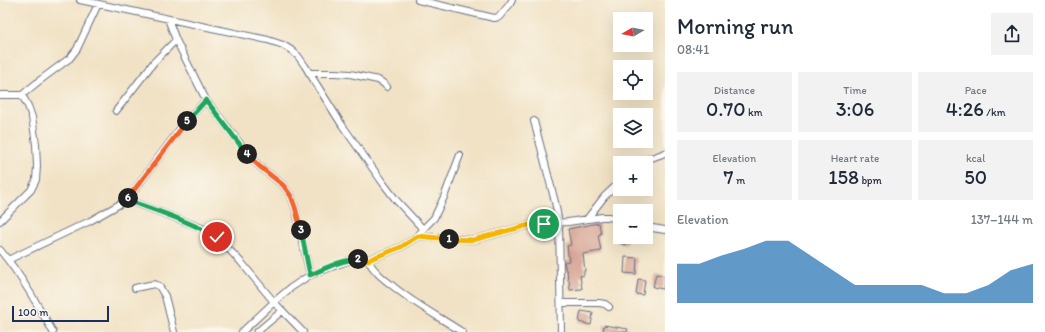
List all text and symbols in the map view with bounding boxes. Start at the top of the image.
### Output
north arrow [613,12,653,52]
map controls [613,12,653,244]
text: Morning run [677,13,793,40]
button: share [991,13,1033,55]
text: 08:41 [677,42,709,57]
button: locate [613,60,653,100]
text: Distance [714,84,755,97]
text: Time [843,84,867,97]
text: Pace [965,84,987,97]
text: 0.70 [706,97,746,121]
text: 3:06 [836,97,874,121]
text: 4:26 [946,97,984,121]
text: km [746,106,763,119]
text: /km [984,106,1006,119]
button: layers [613,108,653,148]
pin: 5 [177,111,197,131]
text: 5 [184,114,190,127]
pin: 4 [237,144,257,164]
text: 4 [244,147,250,160]
text: Elevation [712,152,756,165]
text: Heart rate [831,152,879,165]
text: kcal [966,152,985,165]
button: + [613,156,653,196]
text: 7 [724,165,733,189]
text: 158 [828,165,859,189]
text: 50 [964,165,987,189]
text: m [733,174,745,187]
text: bpm [859,174,882,187]
pin: 6 [118,188,138,208]
text: 6 [125,191,131,204]
button: − [613,204,653,244]
pin [527,207,561,241]
text: Elevation [677,212,729,227]
text: 137–144 m [971,212,1033,227]
icon: arrive [533,213,555,235]
pin [200,220,234,254]
pin: 3 [291,220,311,240]
text: 3 [298,223,304,236]
icon: check [206,226,228,248]
pin: 1 [439,229,459,249]
text: 1 [446,232,452,245]
pin: 2 [348,249,368,269]
text: 2 [355,252,361,265]
scale bar [12,304,109,323]
text: 100 m [18,306,48,319]

